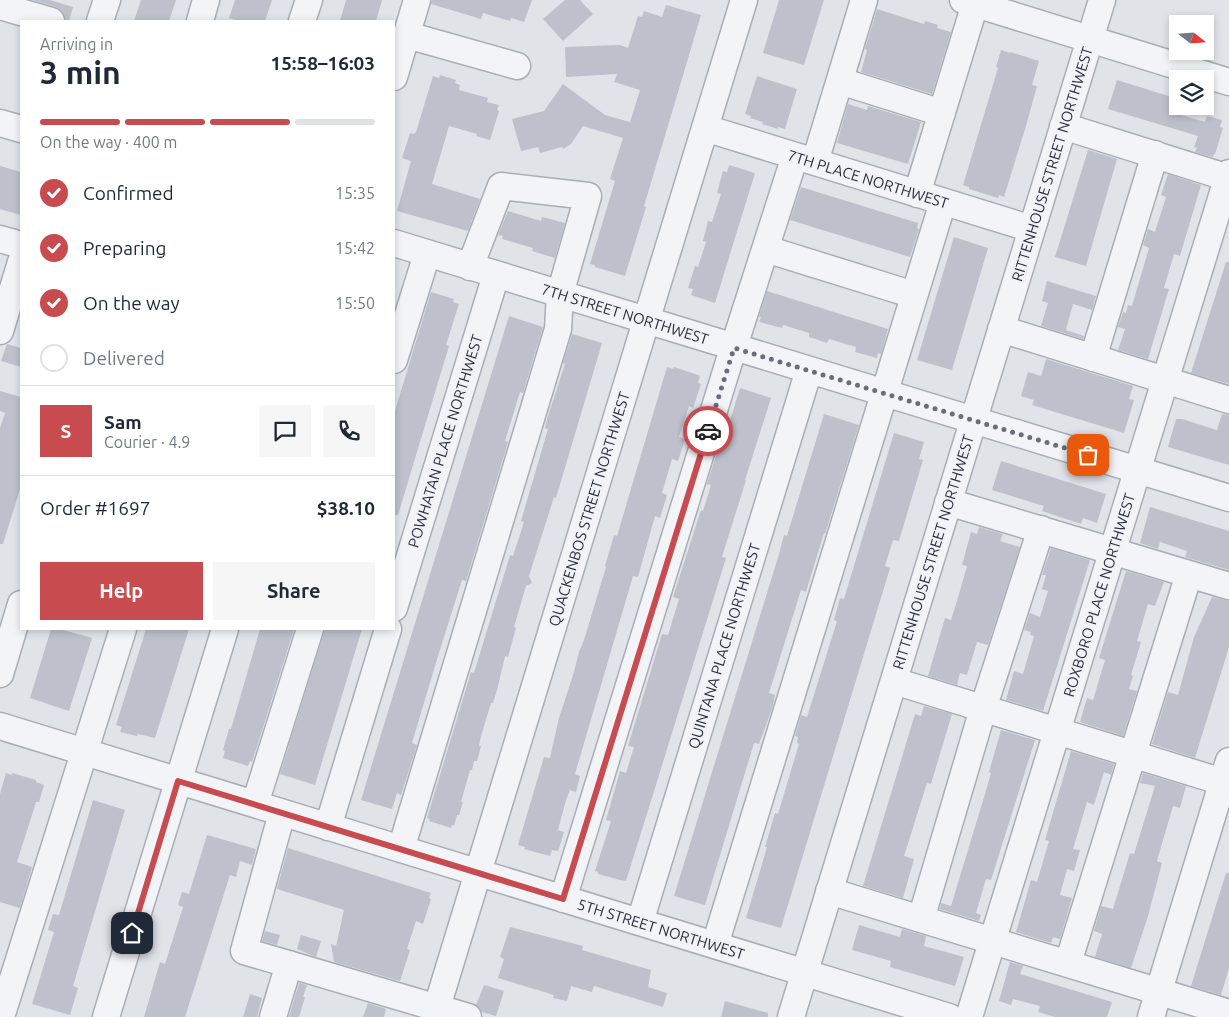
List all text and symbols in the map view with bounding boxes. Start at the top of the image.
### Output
north arrow [1169,15,1214,60]
map controls [1169,15,1214,115]
text: Arriving in [40,35,113,53]
street label: RITTENHOUSE STREET NORTHWEST [1008,44,1096,283]
text: 15:58–16:03 [270,52,375,74]
text: 3 min [40,54,121,90]
button: layers [1169,70,1214,115]
text: On the way · 400 m [40,133,177,151]
street label: 7TH PLACE NORTHWEST [786,146,951,212]
icon: check [40,179,68,207]
text: Confirmed [83,182,174,204]
text: 15:35 [335,184,375,202]
icon: check [40,234,68,262]
text: Preparing [83,237,167,259]
text: 15:42 [335,239,375,257]
street label: 7TH STREET NORTHWEST [539,280,711,348]
icon: check [40,289,68,317]
text: On the way [83,292,180,314]
text: 15:50 [335,294,375,312]
street label: POWHATAN PLACE NORTHWEST [404,332,486,550]
text: Delivered [83,347,165,369]
street label: QUACKENBOS STREET NORTHWEST [545,389,633,628]
button: chat [259,405,311,457]
button: phone [323,405,375,457]
courier [683,406,733,456]
text: Sam [104,411,142,433]
icon: car [694,417,722,445]
text: S [61,420,71,442]
street label: RITTENHOUSE STREET NORTHWEST [889,432,977,671]
text: Courier · 4.9 [104,433,190,451]
pin [1067,434,1109,476]
icon: bag [1074,441,1102,469]
street label: ROXBORO PLACE NORTHWEST [1060,490,1138,699]
text: Order #1697 [40,497,150,519]
text: $38.10 [317,497,375,519]
street label: QUINTANA PLACE NORTHWEST [685,540,764,751]
button: Help [40,562,203,620]
button: Share [213,562,375,620]
street label: 5TH STREET NORTHWEST [575,895,747,963]
pin [111,912,153,954]
icon: home [118,919,146,947]

